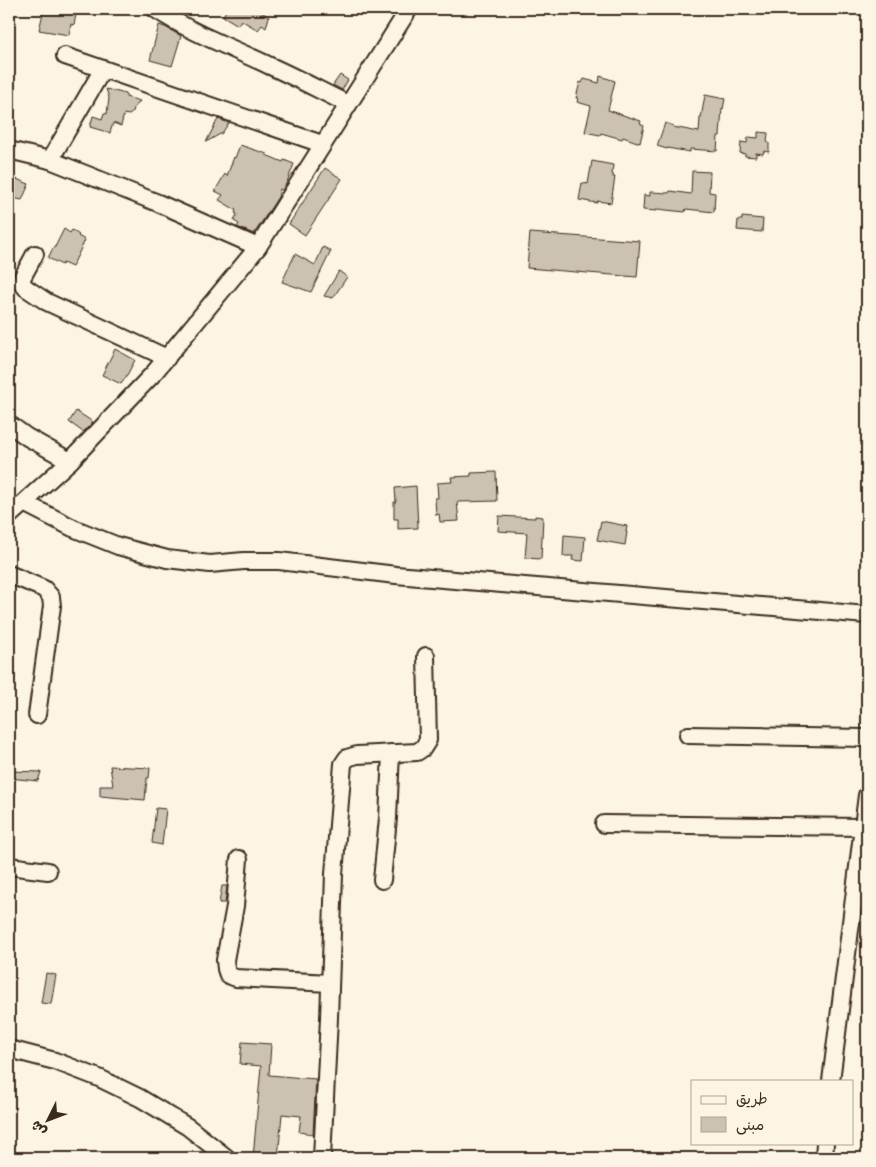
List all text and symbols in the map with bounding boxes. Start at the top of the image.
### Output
legend [691,1080,854,1144]
text: طريق [736,1086,768,1109]
north arrow [22,1094,72,1144]
text: مبنى [736,1112,764,1135]
text: ش [25,1116,51,1142]

